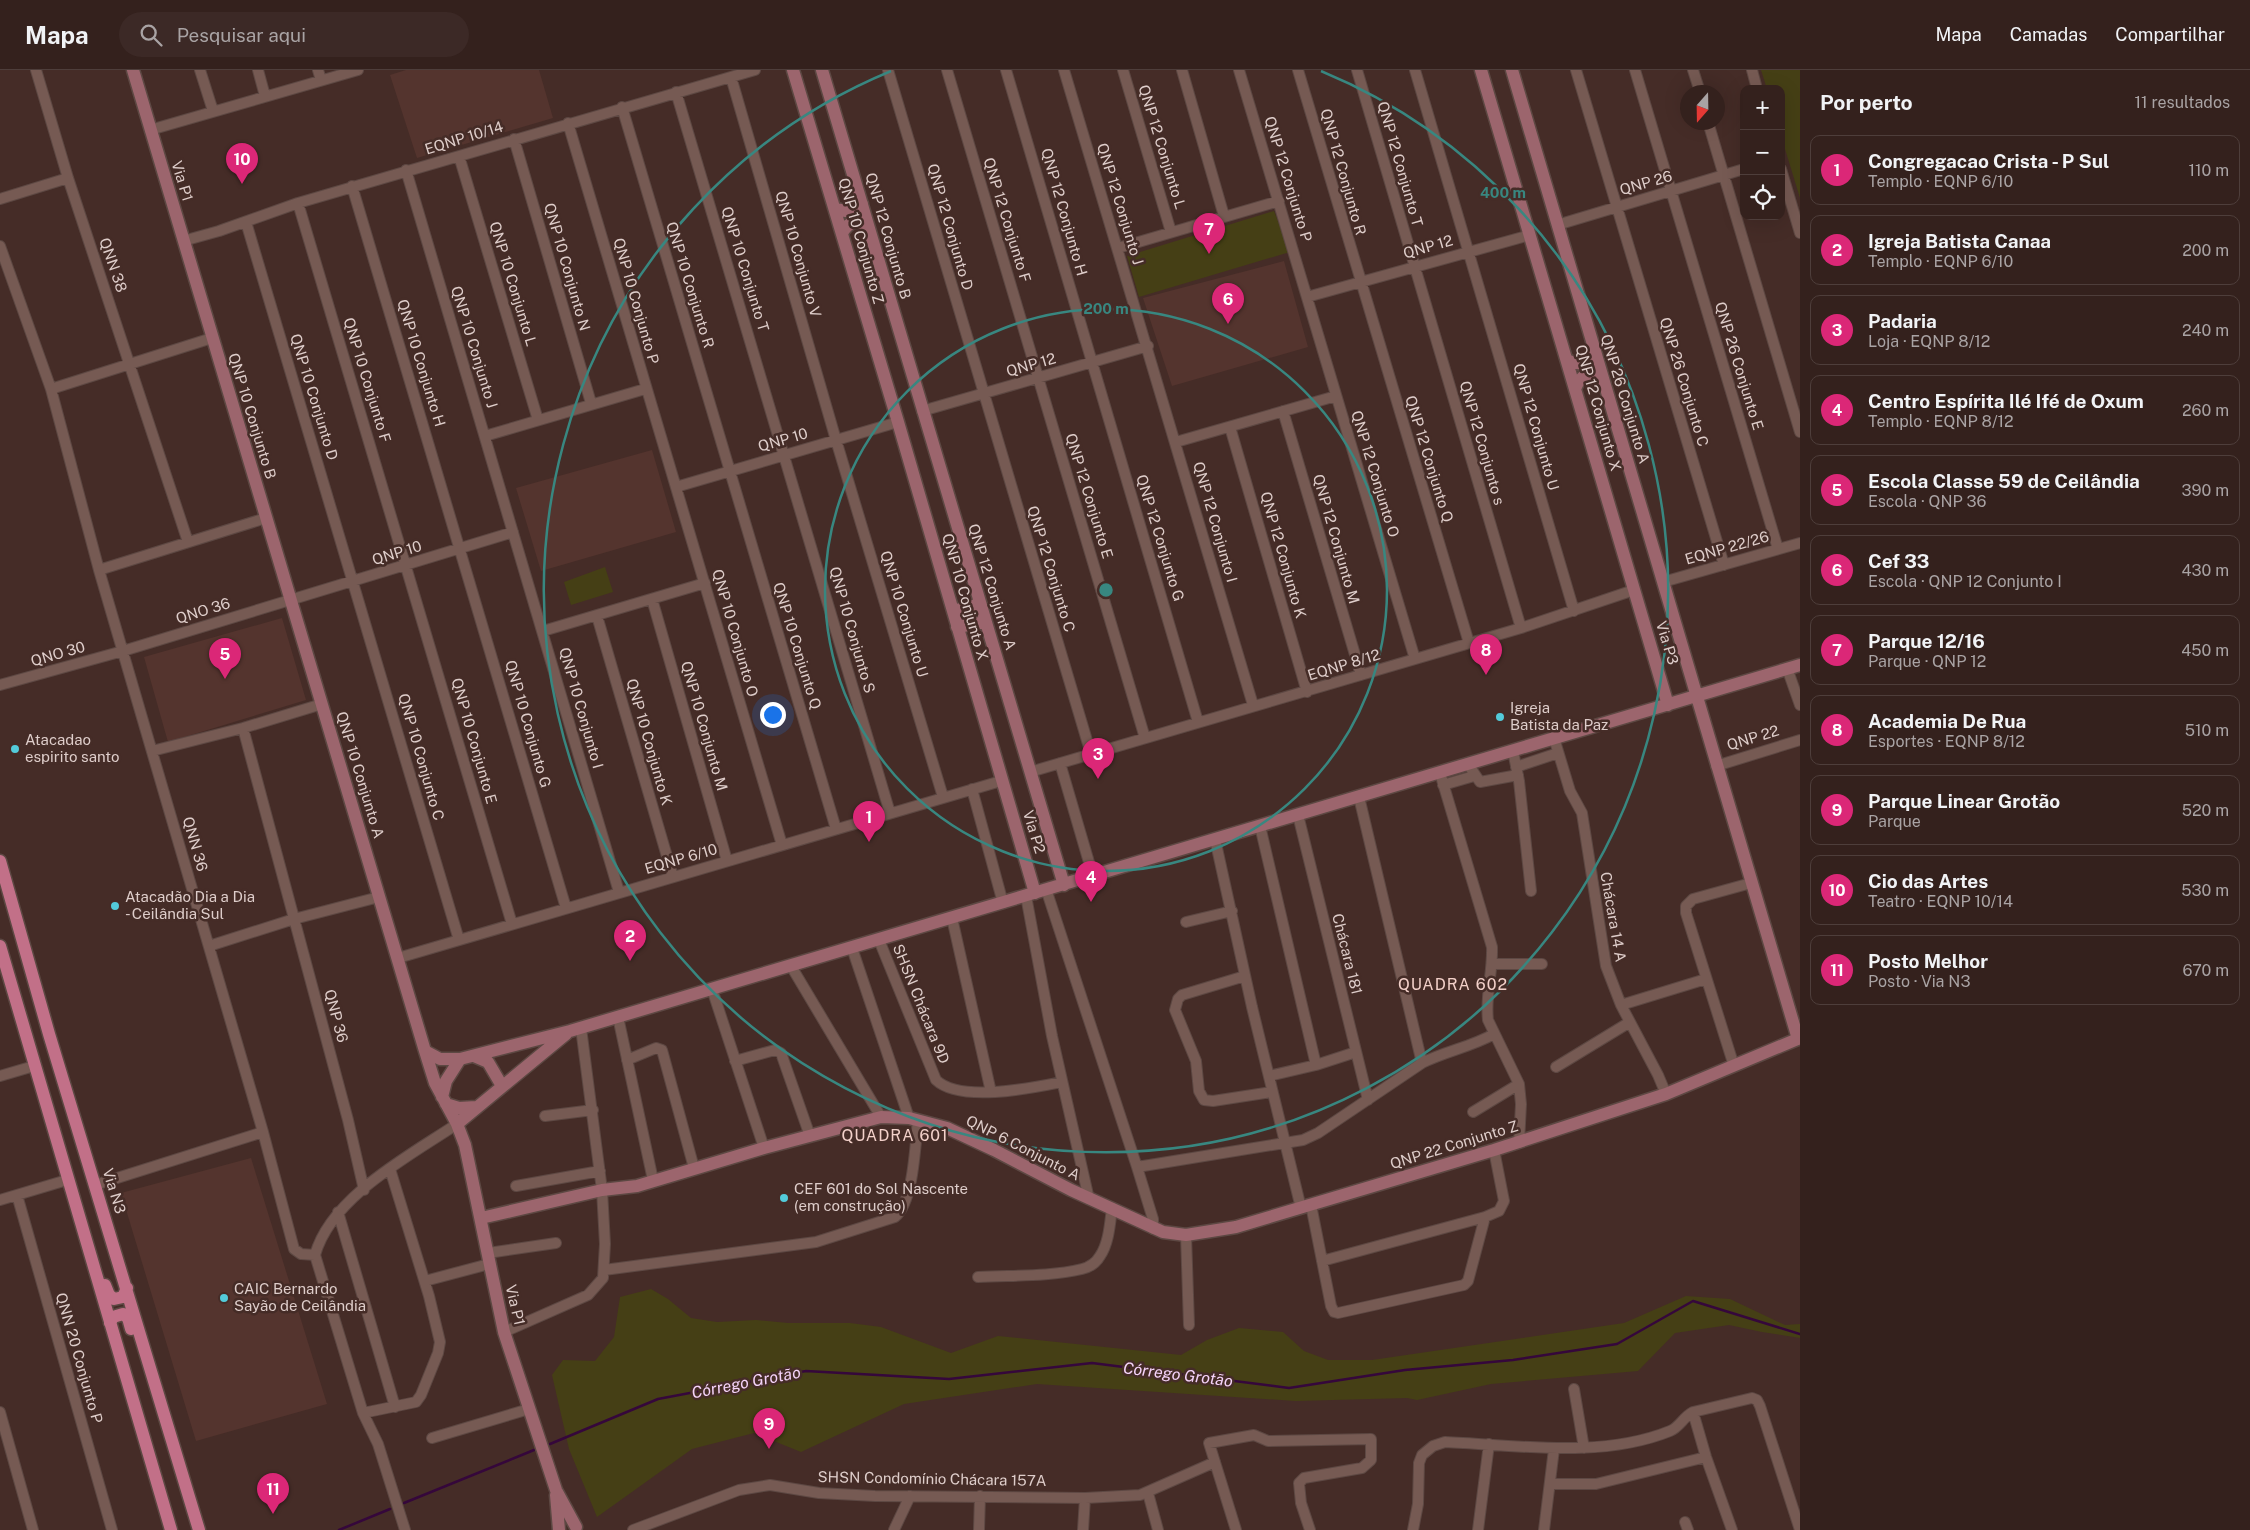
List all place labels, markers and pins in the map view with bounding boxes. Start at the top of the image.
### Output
pin: 10 [226,143,258,184]
pin: 7 [1193,213,1225,254]
pin: 6 [1212,283,1244,324]
centre of rings [1097,581,1115,599]
pin: 8 [1470,634,1502,675]
pin: 5 [209,638,241,679]
place label: Igreja Batista da Paz [1510,699,1608,733]
marker: Igreja Batista da Paz [1494,711,1506,723]
place label: Atacadao espirito santo [25,731,119,765]
pin: 3 [1082,738,1114,779]
marker: Atacadao espirito santo [9,743,21,755]
pin: 1 [853,801,885,842]
pin: 4 [1075,861,1107,902]
place label: Atacadão Dia a Dia - Ceilândia Sul [125,888,255,922]
marker: Atacadão Dia a Dia - Ceilândia Sul [109,900,121,912]
pin: 2 [614,920,646,961]
place label: CEF 601 do Sol Nascente (em construção) [794,1180,968,1214]
marker: CEF 601 do Sol Nascente (em construção) [778,1192,790,1204]
place label: CAIC Bernardo Sayão de Ceilândia [234,1280,366,1314]
marker: CAIC Bernardo Sayão de Ceilândia [218,1292,230,1304]
pin: 9 [753,1408,785,1449]
pin: 11 [257,1473,289,1514]

